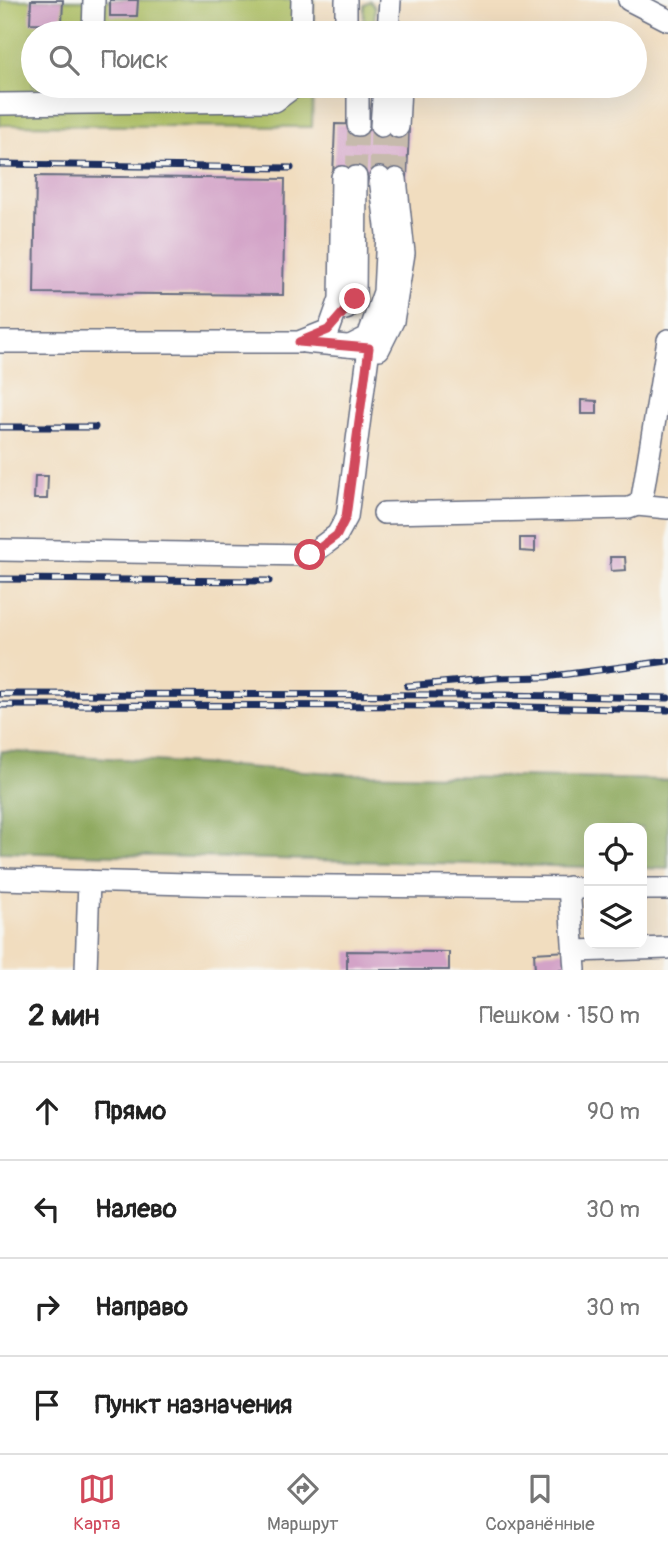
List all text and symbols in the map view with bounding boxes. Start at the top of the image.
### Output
search box [21,21,647,98]
icon: search [45,41,83,79]
text: Поиск [101,44,169,76]
route end [339,283,370,314]
route start [294,539,325,570]
map controls [584,823,647,949]
button: locate [584,823,647,886]
button: layers [584,886,647,949]
text: 2 мин [28,997,99,1034]
text: Пешком · 150 m [479,1001,640,1030]
icon: ahead [28,1092,66,1130]
text: Прямо [95,1095,166,1127]
text: 90 m [587,1097,640,1126]
icon: left [28,1190,66,1228]
text: Налево [95,1193,177,1225]
text: 30 m [586,1195,640,1224]
icon: right [28,1288,66,1326]
text: Направо [95,1291,188,1323]
text: 30 m [586,1293,640,1322]
icon: arrive [28,1386,66,1424]
text: Пункт назначения [95,1389,292,1421]
tab: Карта [73,1470,120,1536]
tab: Маршрут [267,1470,339,1536]
tab: Сохранённые [485,1470,595,1536]

